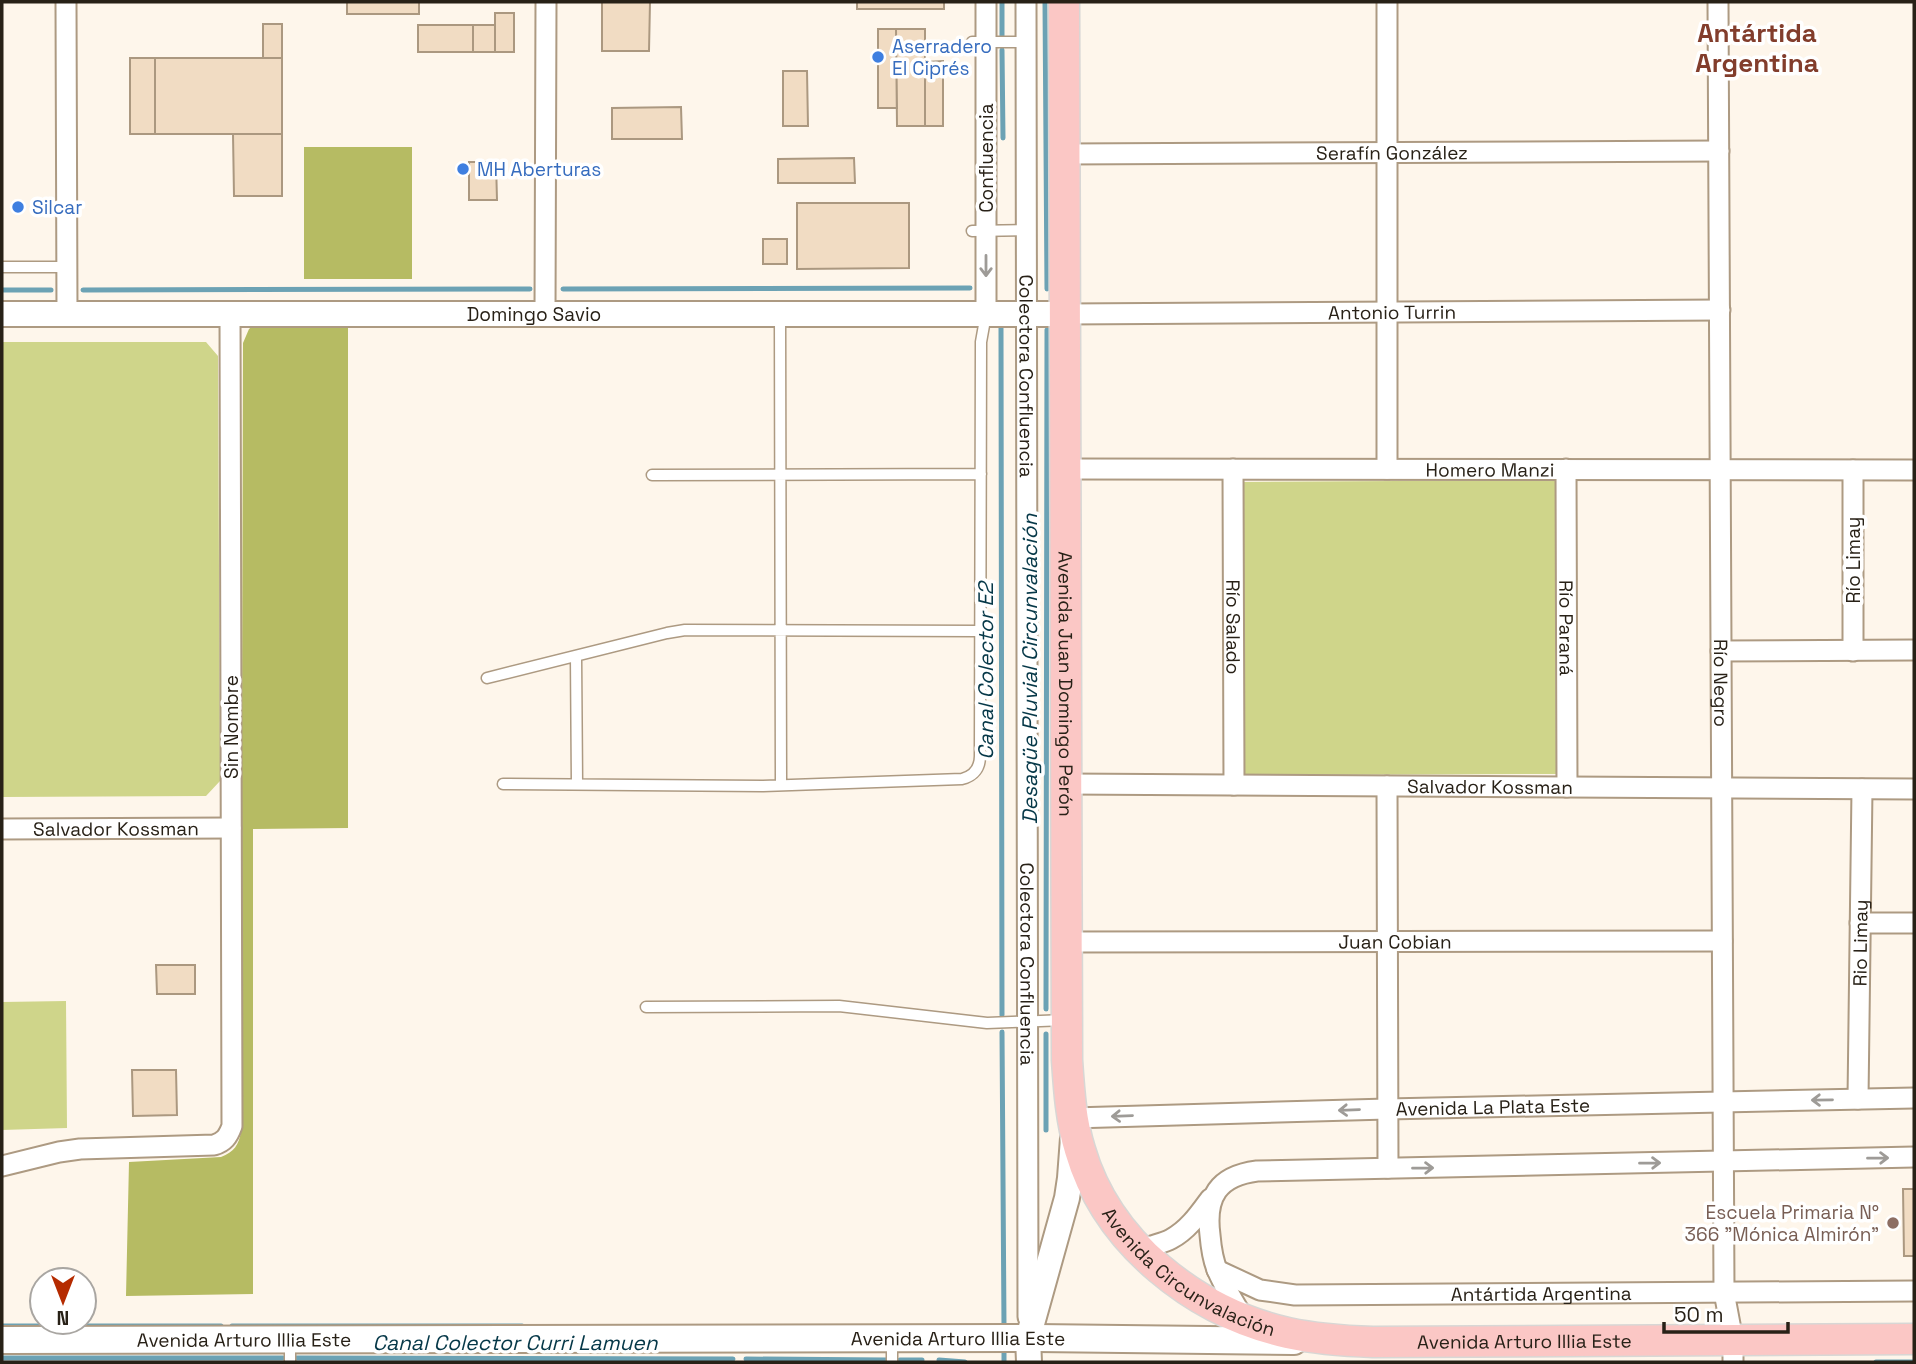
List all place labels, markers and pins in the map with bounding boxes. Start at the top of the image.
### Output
place label: Aserradero El Ciprés [892,34,992,81]
marker: Aserradero El Ciprés [870,49,886,65]
place label: MH Aberturas [477,157,601,182]
marker: MH Aberturas [455,161,471,177]
place label: Silcar [32,195,82,220]
marker: Silcar [10,199,26,215]
place label: Escuela Primaria N° 366 "Mónica Almirón" [1685,1200,1879,1247]
marker: Escuela Primaria N° 366 "Mónica Almirón" [1885,1215,1901,1231]

